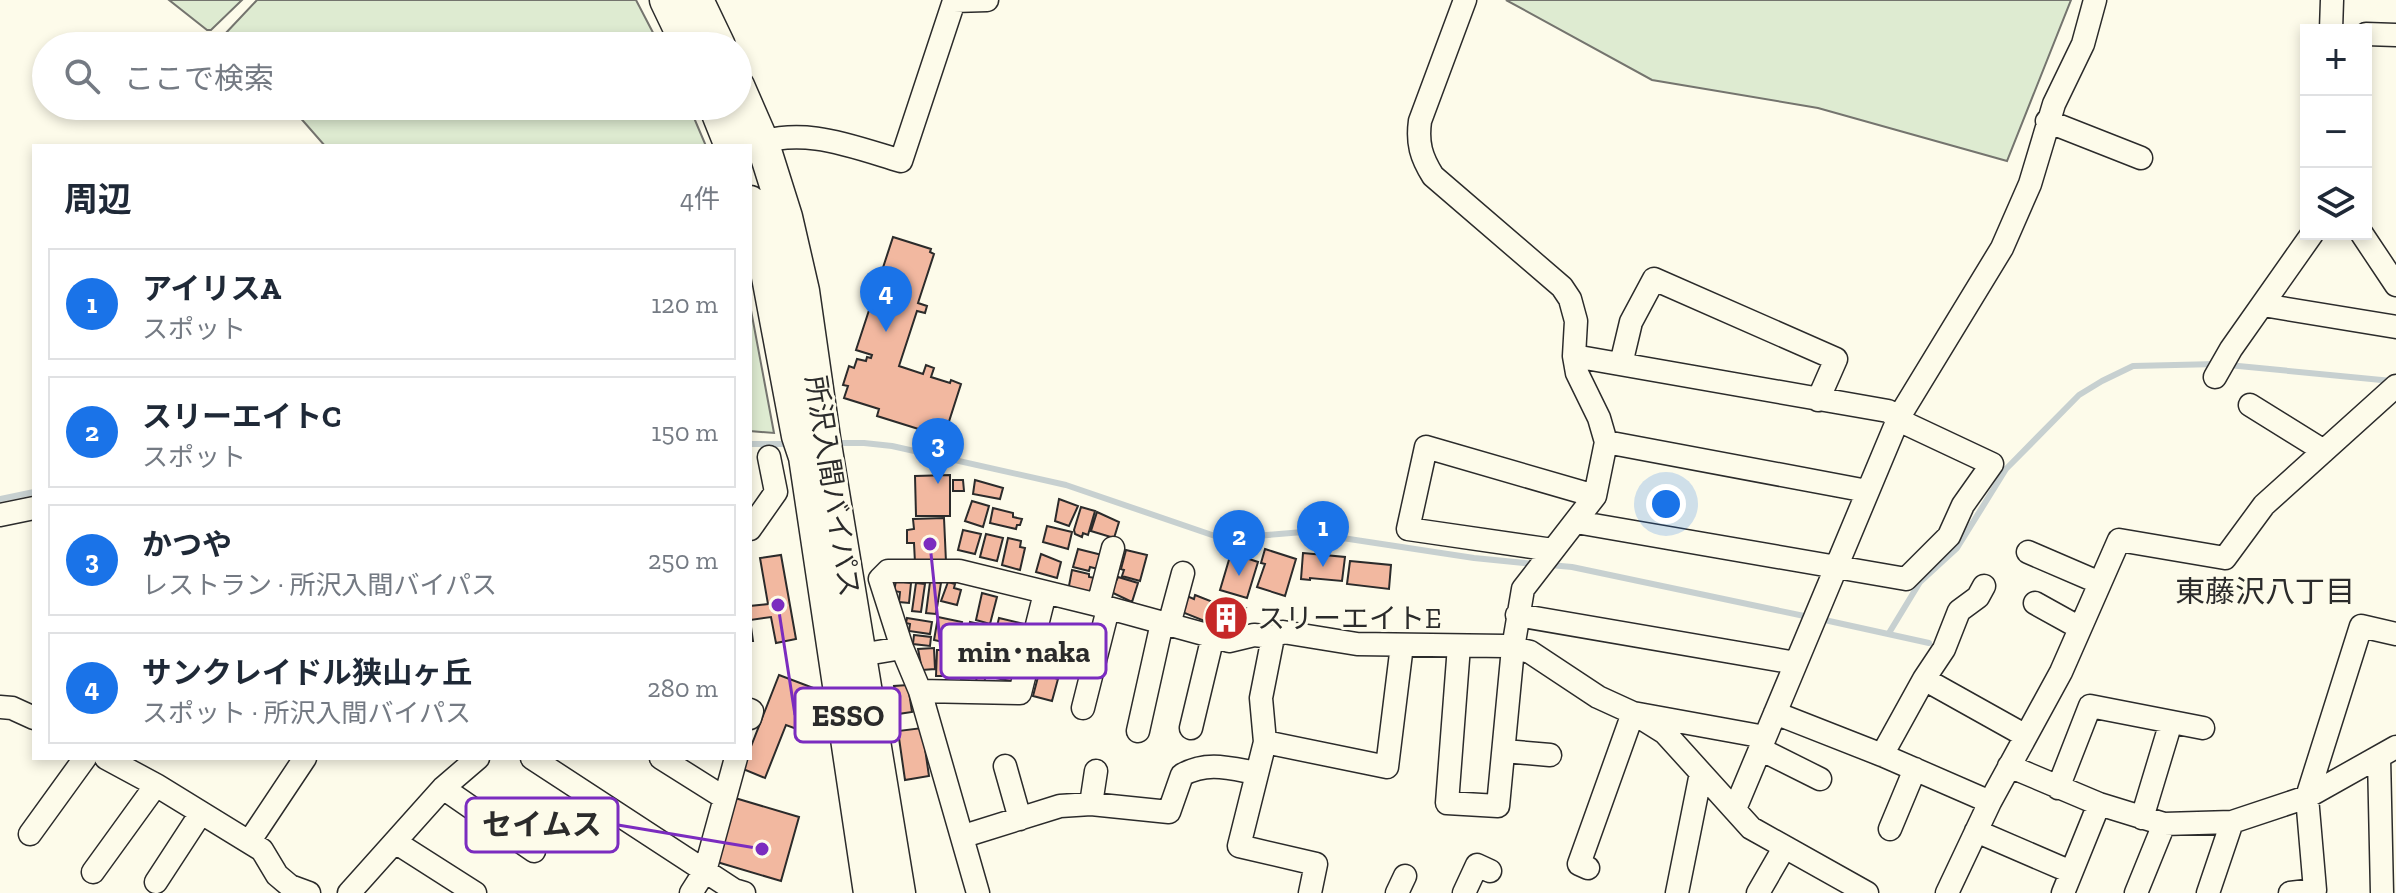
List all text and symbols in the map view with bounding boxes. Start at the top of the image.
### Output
map controls [2300,24,2372,240]
button: + [2300,24,2372,96]
search box [32,32,752,120]
icon: search [60,54,104,98]
text: ここで検索 [124,61,274,97]
button: − [2300,96,2372,168]
button: layers [2300,168,2372,240]
text: 周辺 [64,179,132,220]
text: 4件 [680,183,720,215]
pin: 4 [860,266,912,332]
text: アイリスA [142,271,281,307]
text: 1 [87,288,97,320]
text: 120 m [651,288,718,320]
text: スポット [142,313,246,345]
street label: 所沢入間バイパス [799,373,866,599]
text: スリーエイトC [142,399,341,435]
text: 2 [85,416,99,448]
text: 150 m [651,416,718,448]
pin: 3 [912,418,964,484]
text: スポット [142,441,246,473]
your location [1646,484,1686,524]
pin: 1 [1297,501,1349,567]
pin: 2 [1213,510,1265,576]
text: かつや [142,527,232,563]
text: 3 [85,544,99,576]
text: 250 m [648,544,718,576]
text: レストラン · 所沢入間バイパス [142,569,497,601]
district label: 東藤沢八丁目 [2175,574,2355,610]
building icon: スリーエイトE [1202,594,1250,642]
place label: スリーエイトE [1257,602,1441,635]
callout: min･naka [941,624,1106,678]
text: min･naka [958,634,1090,670]
text: サンクレイドル狭山ヶ丘 [142,655,472,691]
text: 4 [85,672,99,704]
text: 280 m [647,672,718,704]
callout: ESSO [795,688,900,742]
text: スポット · 所沢入間バイパス [142,697,471,729]
text: ESSO [812,698,884,734]
callout: セイムス [466,798,618,852]
text: セイムス [482,807,602,843]

